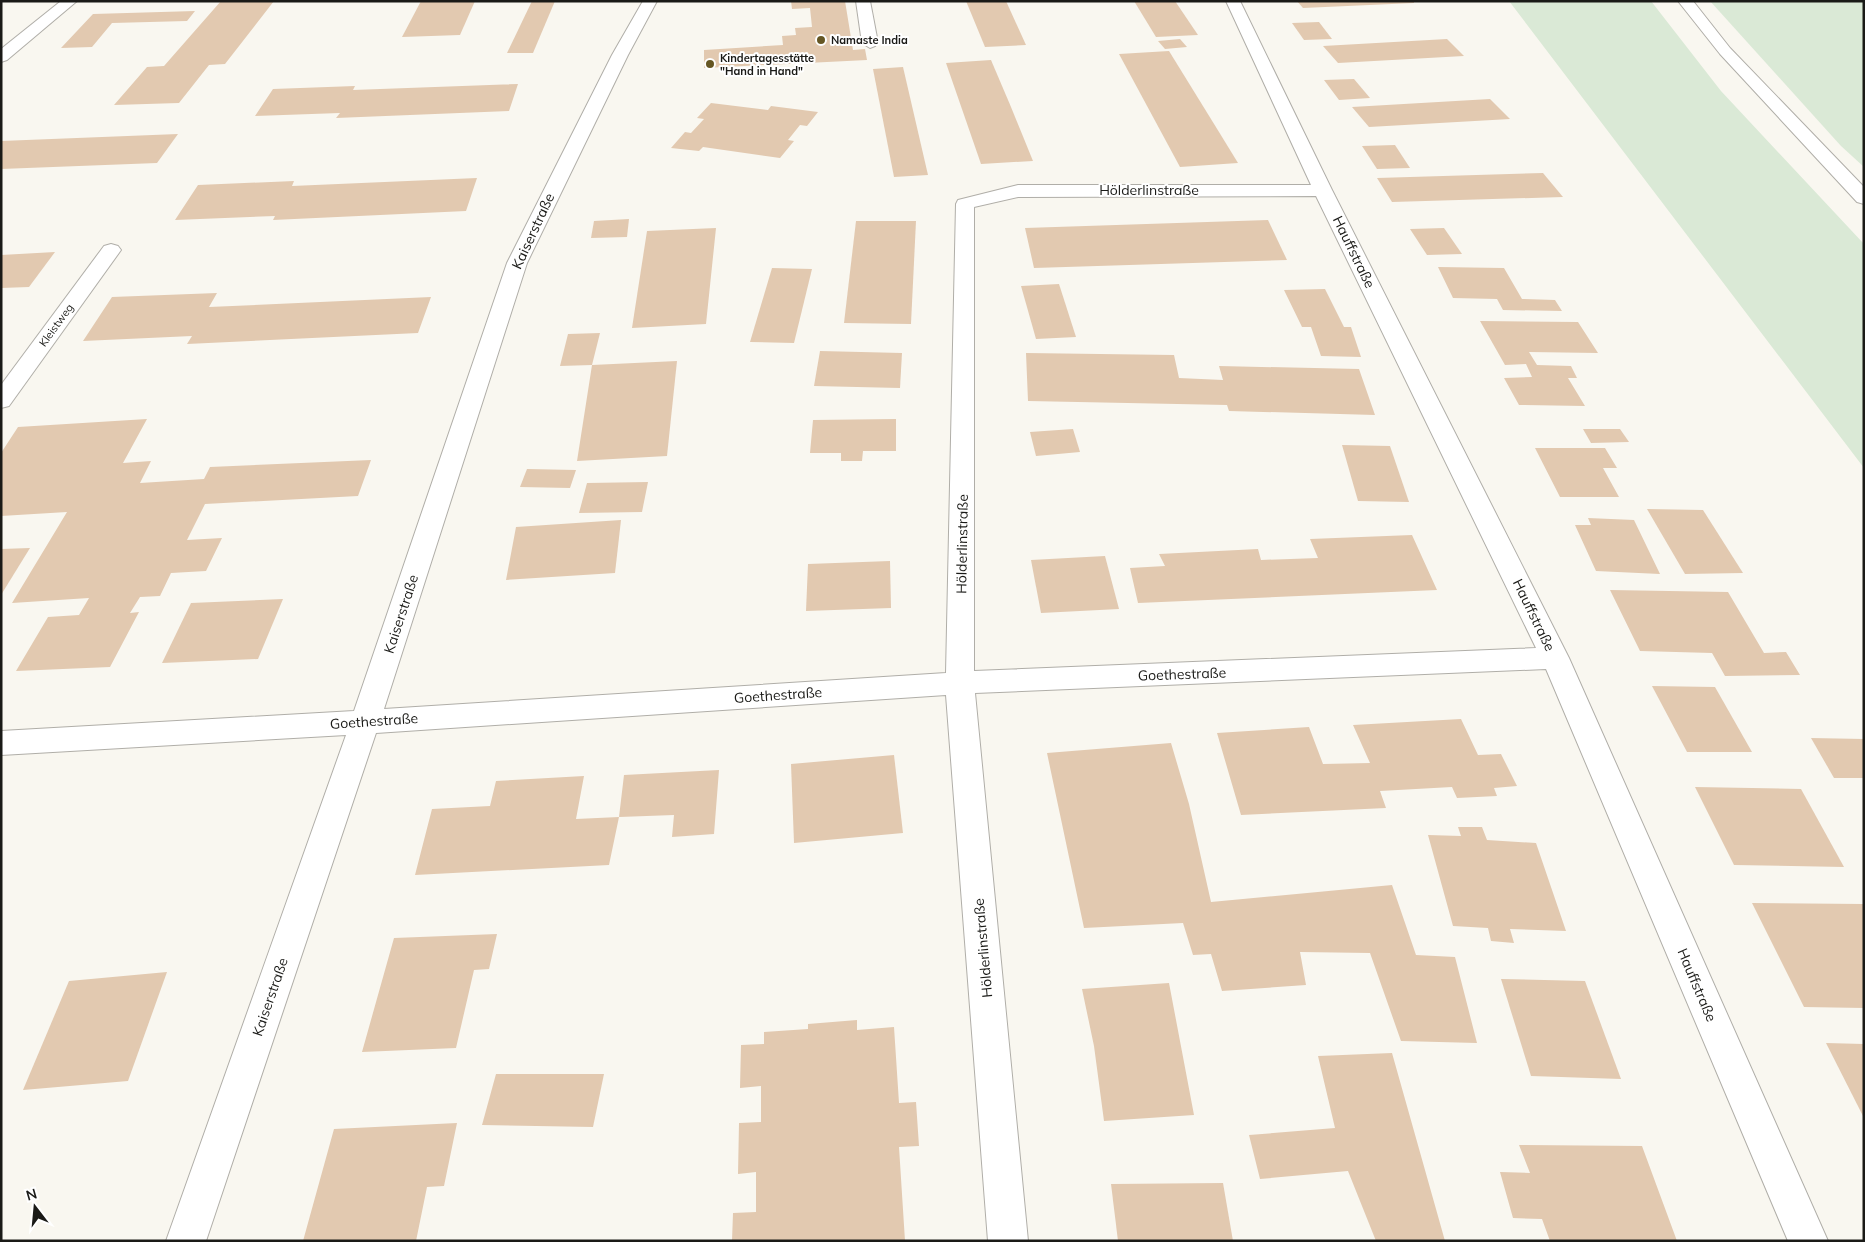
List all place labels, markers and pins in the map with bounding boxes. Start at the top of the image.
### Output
place label: Namaste India [831,33,908,47]
marker: Namaste India [815,34,827,46]
place label: Kindertagesstätte "Hand in Hand" [720,51,814,78]
marker: Kindertagesstätte "Hand in Hand" [704,58,716,70]

